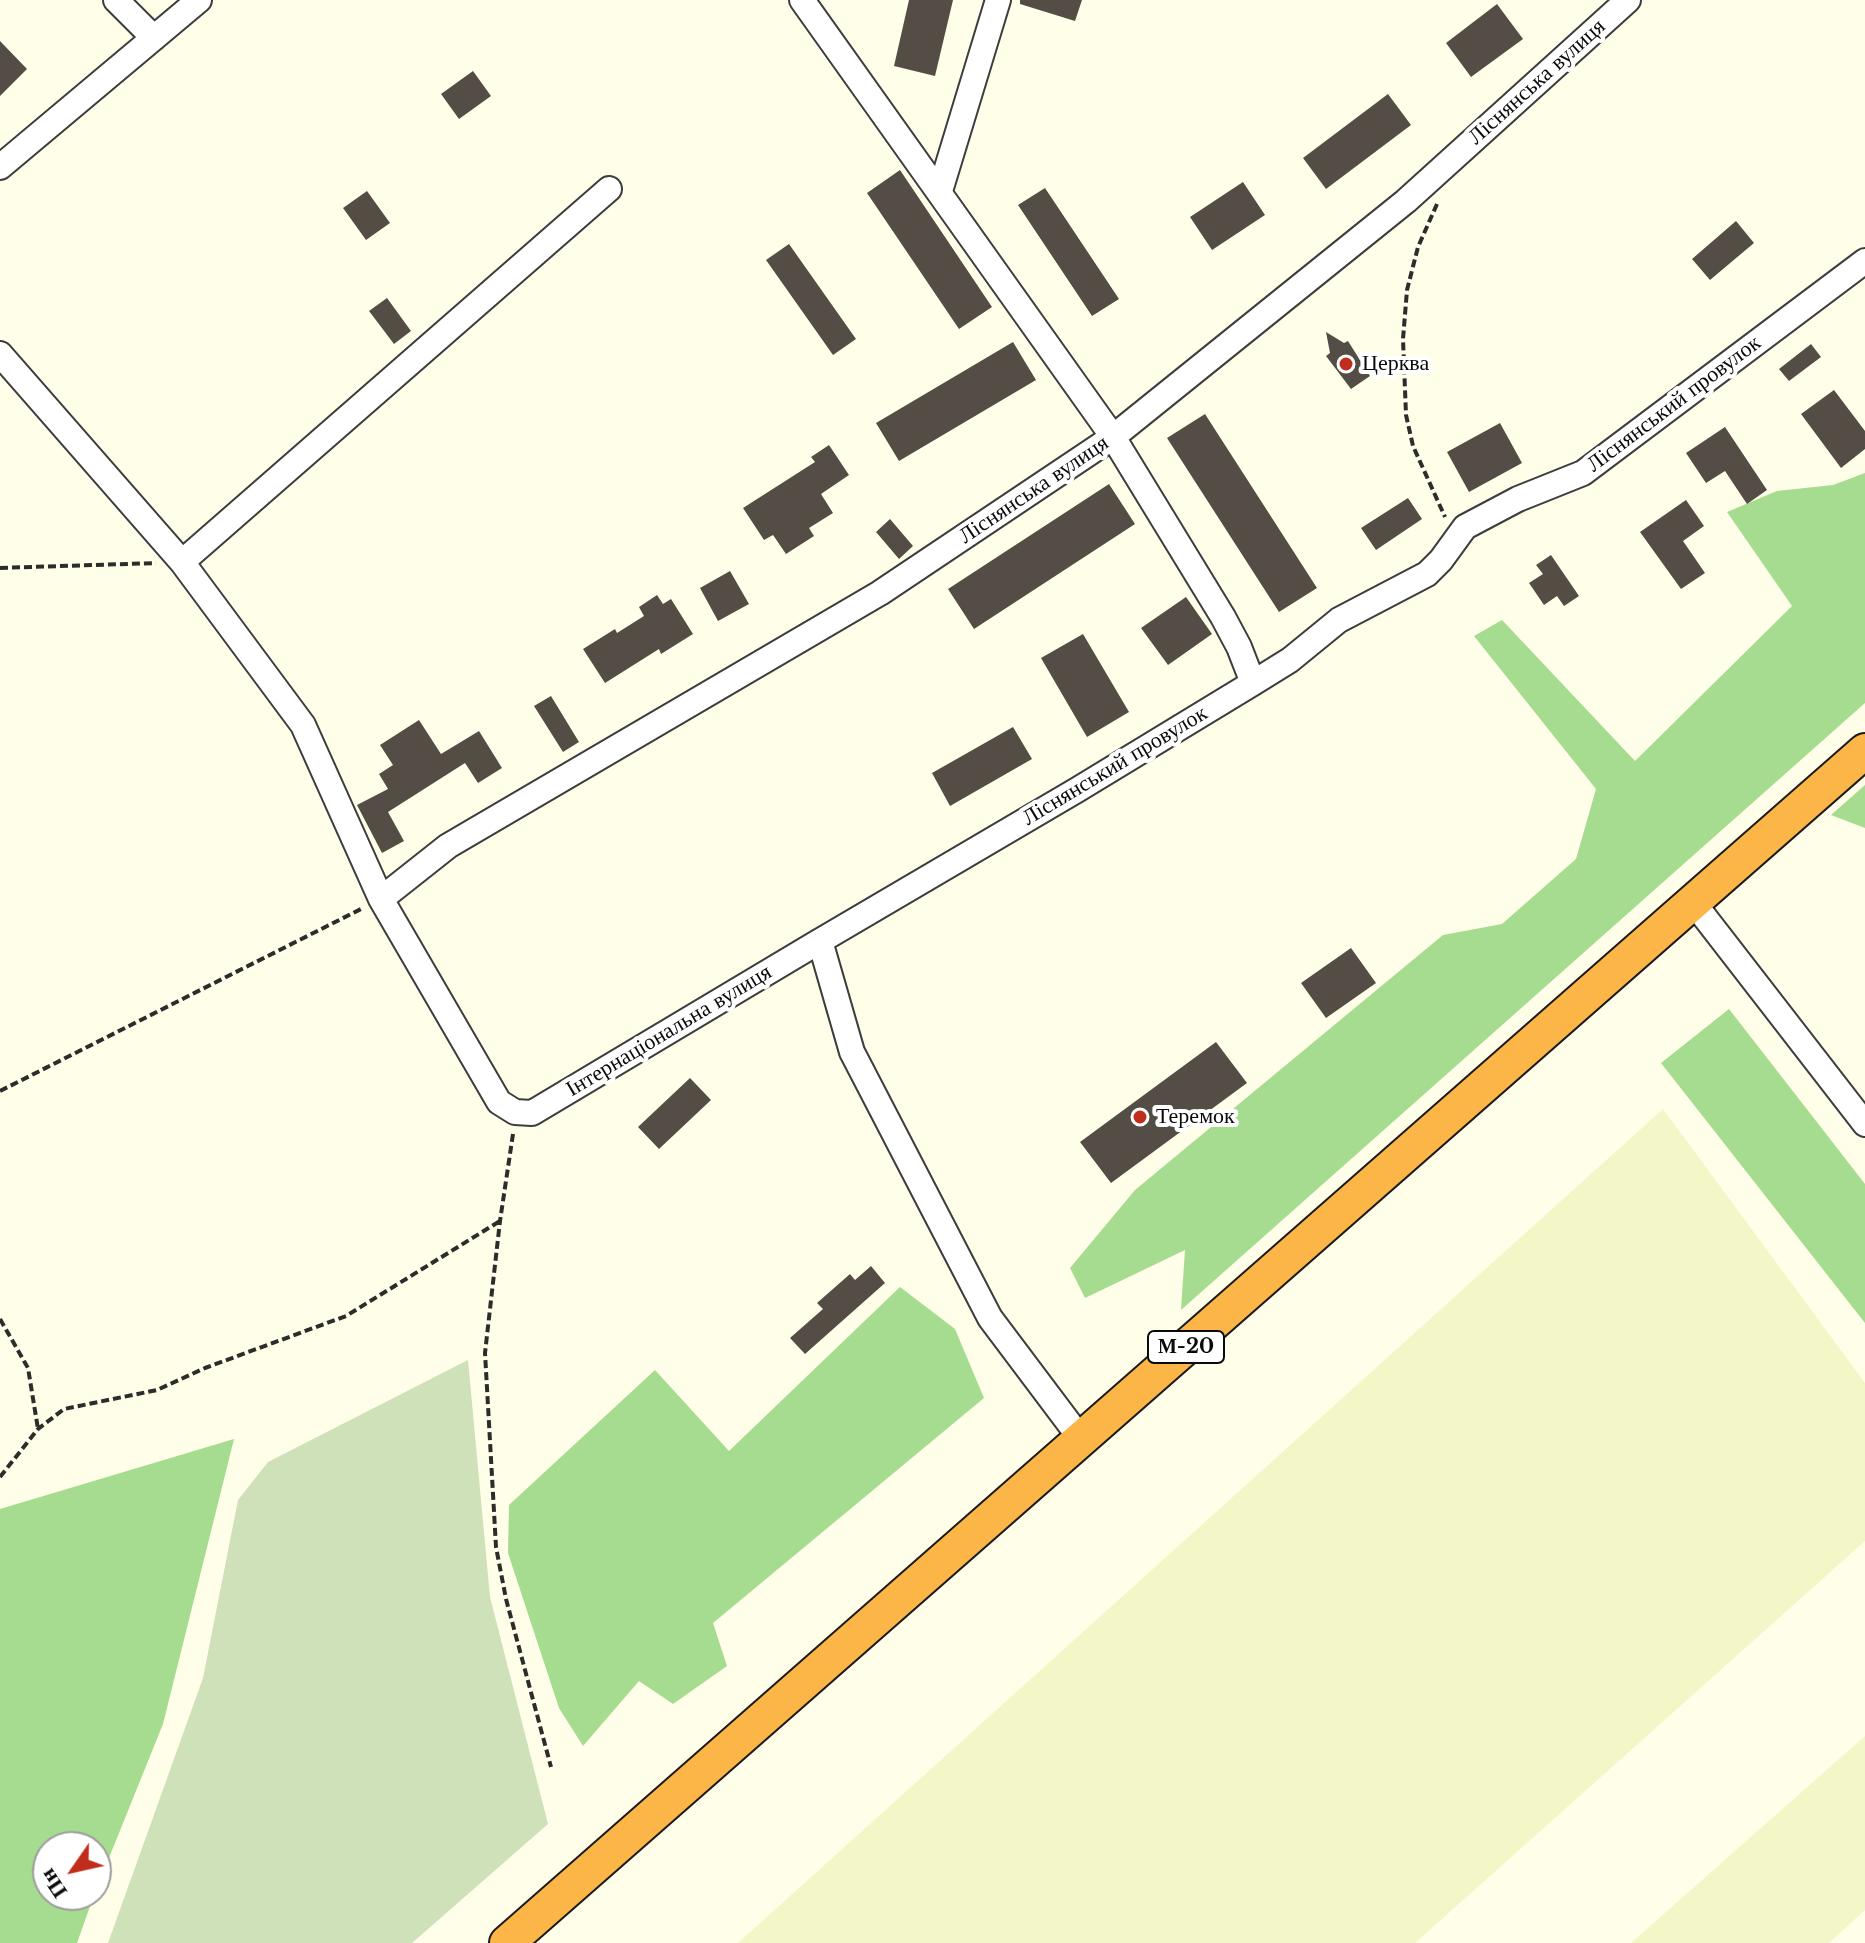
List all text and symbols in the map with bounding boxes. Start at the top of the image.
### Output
street label: Ліснянська вулиця [1463,14,1611,150]
street label: Ліснянський провулок [1582,330,1766,478]
place label: Церква [1362,351,1429,377]
marker: Церква [1337,355,1355,373]
street label: Ліснянська вулиця [954,430,1114,550]
street label: Ліснянський провулок [1018,700,1212,832]
street label: Інтернаціональна вулиця [562,959,776,1103]
place label: Теремок [1156,1104,1235,1130]
marker: Теремок [1131,1108,1149,1126]
road number: М-20 [1148,1331,1224,1363]
north arrow [32,1831,112,1911]
text: Пн [34,1864,73,1903]

